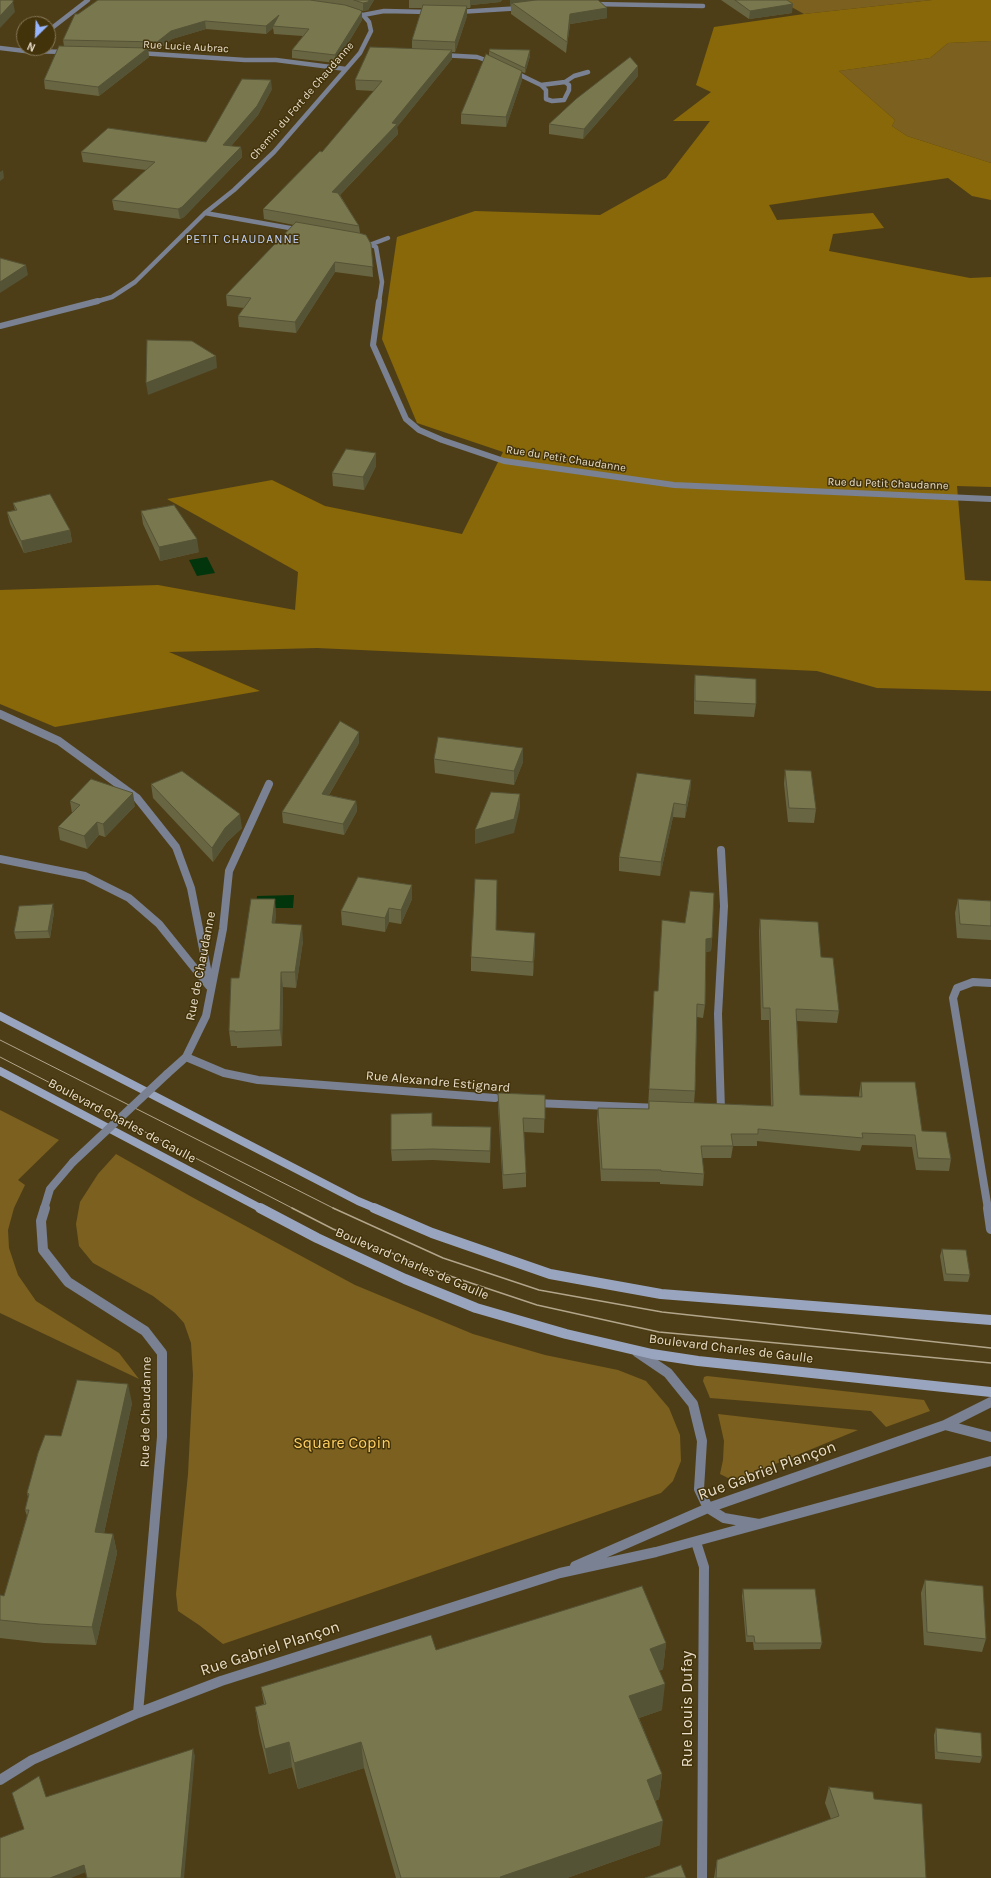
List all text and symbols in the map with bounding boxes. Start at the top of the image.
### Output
north arrow [16,16,56,56]
street label: Rue Lucie Aubrac [143,38,229,56]
text: N [25,39,38,54]
street label: Chemin du Fort de Chaudanne [247,39,357,163]
district label: PETIT CHAUDANNE [186,233,300,247]
street label: Rue du Petit Chaudanne [505,443,627,475]
street label: Rue du Petit Chaudanne [827,475,949,493]
street label: Rue de Chaudanne [183,910,219,1022]
street label: Rue Alexandre Estignard [365,1068,511,1096]
street label: Boulevard Charles de Gaulle [45,1075,199,1167]
street label: Boulevard Charles de Gaulle [333,1225,491,1303]
street label: Boulevard Charles de Gaulle [648,1331,814,1367]
street label: Rue de Chaudanne [137,1356,155,1468]
park label: Square Copin [293,1433,391,1453]
street label: Rue Gabriel Plançon [695,1437,839,1505]
street label: Rue Gabriel Plançon [198,1617,342,1681]
street label: Rue Louis Dufay [677,1651,697,1767]

